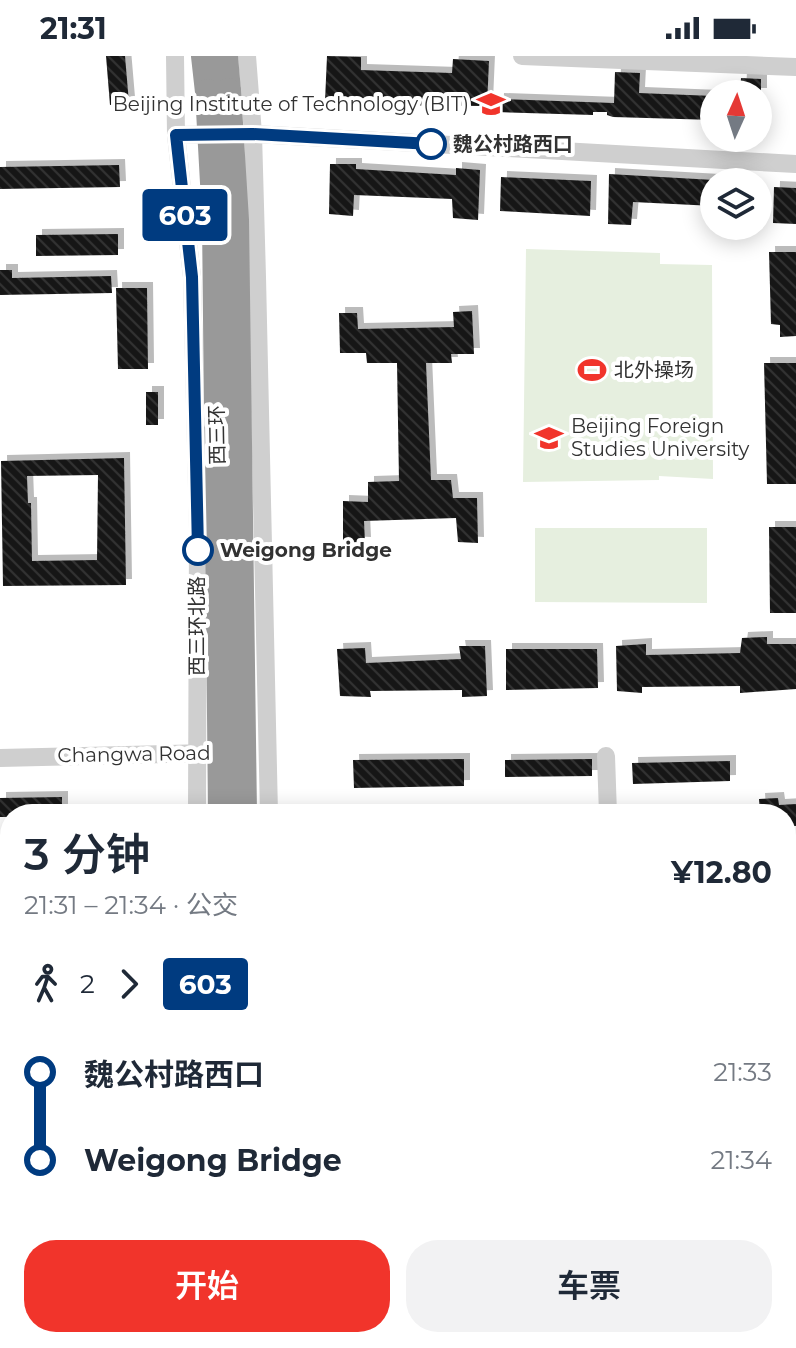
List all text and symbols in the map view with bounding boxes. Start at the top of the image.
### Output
text: 21:31 [40,10,107,47]
north arrow [700,80,772,152]
map controls [700,80,772,240]
school or university icon: Beijing Institute of Technology (BIT) [476,89,506,119]
place label: Beijing Institute of Technology (BIT) [113,92,469,116]
marker: 魏公村路西口 [416,129,446,159]
place label: 魏公村路西口 [453,132,573,156]
button: layers [700,168,772,240]
line badge: 603 [139,189,231,241]
text: 603 [158,198,212,232]
sports icon: 北外操场 [577,355,607,385]
place label: 北外操场 [614,358,694,382]
street label: 西三环 [204,405,230,465]
place label: Beijing Foreign Studies University [571,414,750,461]
school or university icon: Beijing Foreign Studies University [534,423,564,453]
marker: Weigong Bridge [183,535,213,565]
place label: Weigong Bridge [220,538,392,562]
street label: 西三环北路 [185,576,209,676]
street label: Changwa Road [57,741,211,767]
text: 3 分钟 [24,827,150,881]
text: ¥12.80 [671,854,772,891]
text: 21:31 – 21:34 · 公交 [24,889,238,921]
icon: walk [24,962,68,1006]
icon: forward [107,962,151,1006]
text: 603 [179,967,232,1001]
text: 2 [80,968,95,1000]
text: 魏公村路西口 [84,1056,264,1093]
text: 21:33 [713,1056,772,1088]
text: Weigong Bridge [84,1142,342,1179]
text: 21:34 [710,1144,772,1176]
button: 开始 [24,1240,390,1332]
button: 车票 [406,1240,772,1332]

